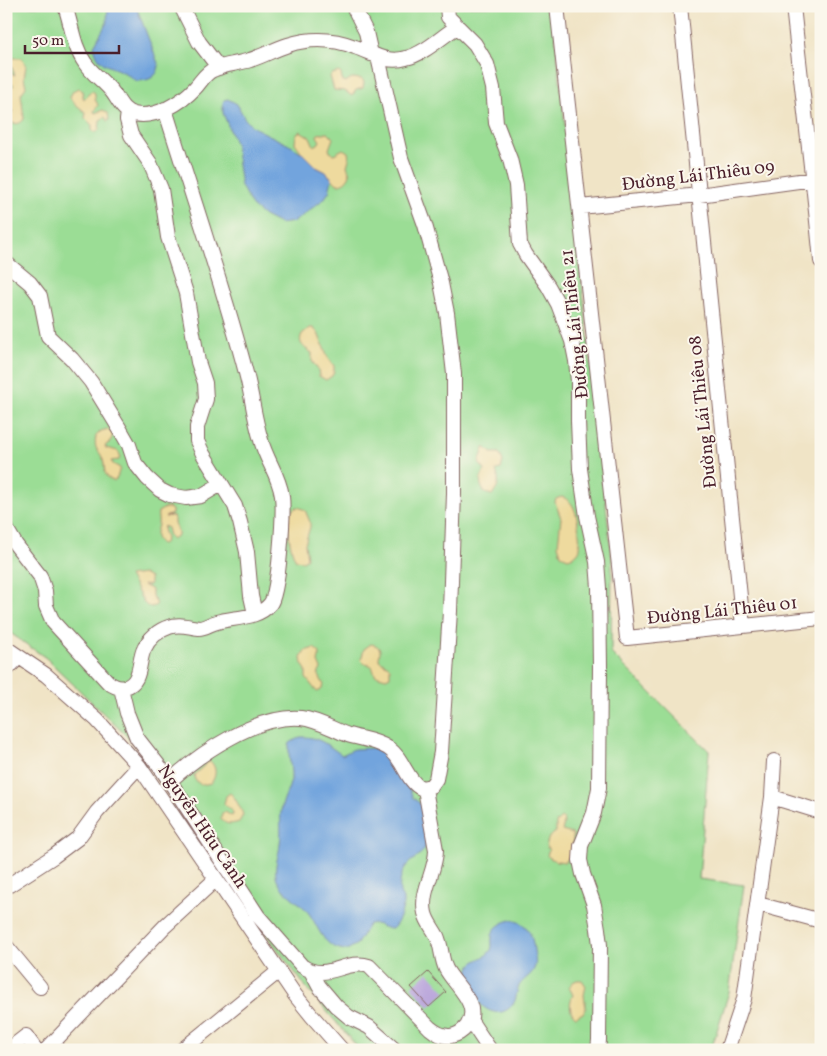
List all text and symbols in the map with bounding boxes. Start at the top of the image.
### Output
scale bar [25,22,119,54]
text: 50 m [32,31,64,52]
street label: Đường Lái Thiêu 09 [620,155,776,198]
street label: Đường Lái Thiêu 21 [555,248,596,400]
street label: Đường Lái Thiêu 08 [683,334,724,489]
street label: Đường Lái Thiêu 01 [646,591,799,632]
street label: Nguyễn Hữu Cảnh [151,760,253,894]

